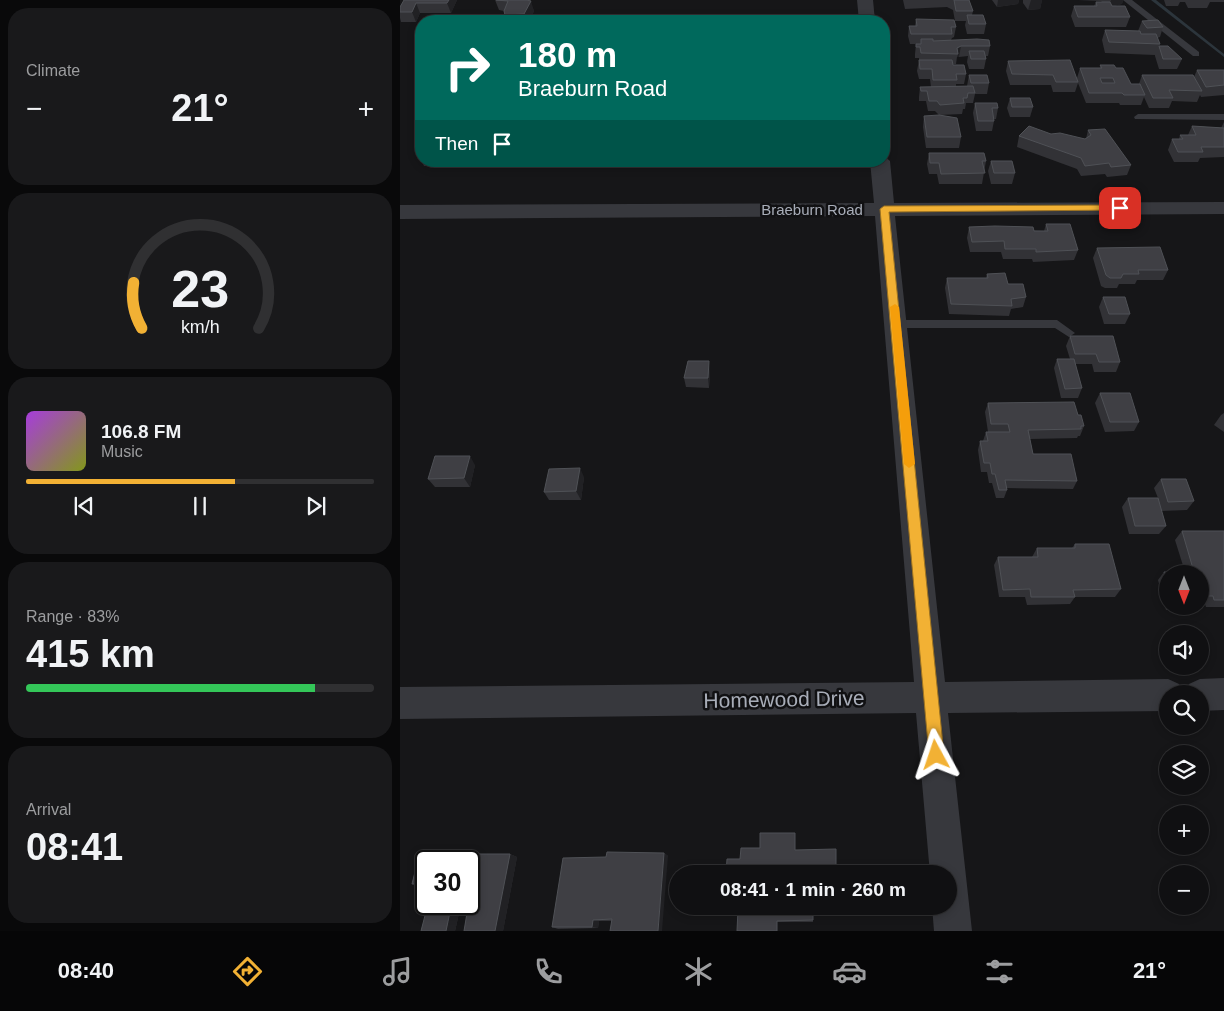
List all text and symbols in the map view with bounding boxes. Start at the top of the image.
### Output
icon: right [435,35,500,100]
text: 180 m [518,35,617,74]
text: Climate [26,62,80,79]
text: Braeburn Road [518,76,667,101]
text: 21° [171,87,229,129]
text: − [26,93,42,124]
text: + [358,93,374,124]
icon: arrive [488,130,516,158]
text: Then [435,133,478,154]
pin [1099,187,1141,229]
icon: arrive [1106,194,1134,222]
street label: Braeburn Road [761,201,863,218]
text: 23 [171,260,229,318]
text: km/h [181,317,219,337]
text: 106.8 FM [101,421,181,442]
text: Music [101,443,143,460]
icon: previous [70,492,98,520]
icon: pause [186,492,214,520]
icon: next [302,492,330,520]
north arrow [1159,565,1209,615]
map controls [1159,565,1209,915]
text: Range · 83% [26,608,119,625]
button: sound [1159,625,1209,675]
text: 415 km [26,633,155,675]
button: search [1159,685,1209,735]
street label: Homewood Drive [703,686,865,712]
position arrow [909,728,961,780]
button: layers [1159,745,1209,795]
text: Arrival [26,801,71,818]
button: + [1159,805,1209,855]
text: 08:41 [26,826,123,868]
speed limit sign: 30 [415,850,480,915]
button: − [1159,865,1209,915]
text: 08:41 · 1 min · 260 m [720,879,906,900]
icon: directions [230,954,265,989]
icon: music [380,954,415,989]
icon: phone [531,954,566,989]
icon: climate [681,954,716,989]
icon: car [832,954,867,989]
icon: filters [982,954,1017,989]
text: 08:40 [58,958,114,983]
text: 21° [1133,958,1166,983]

